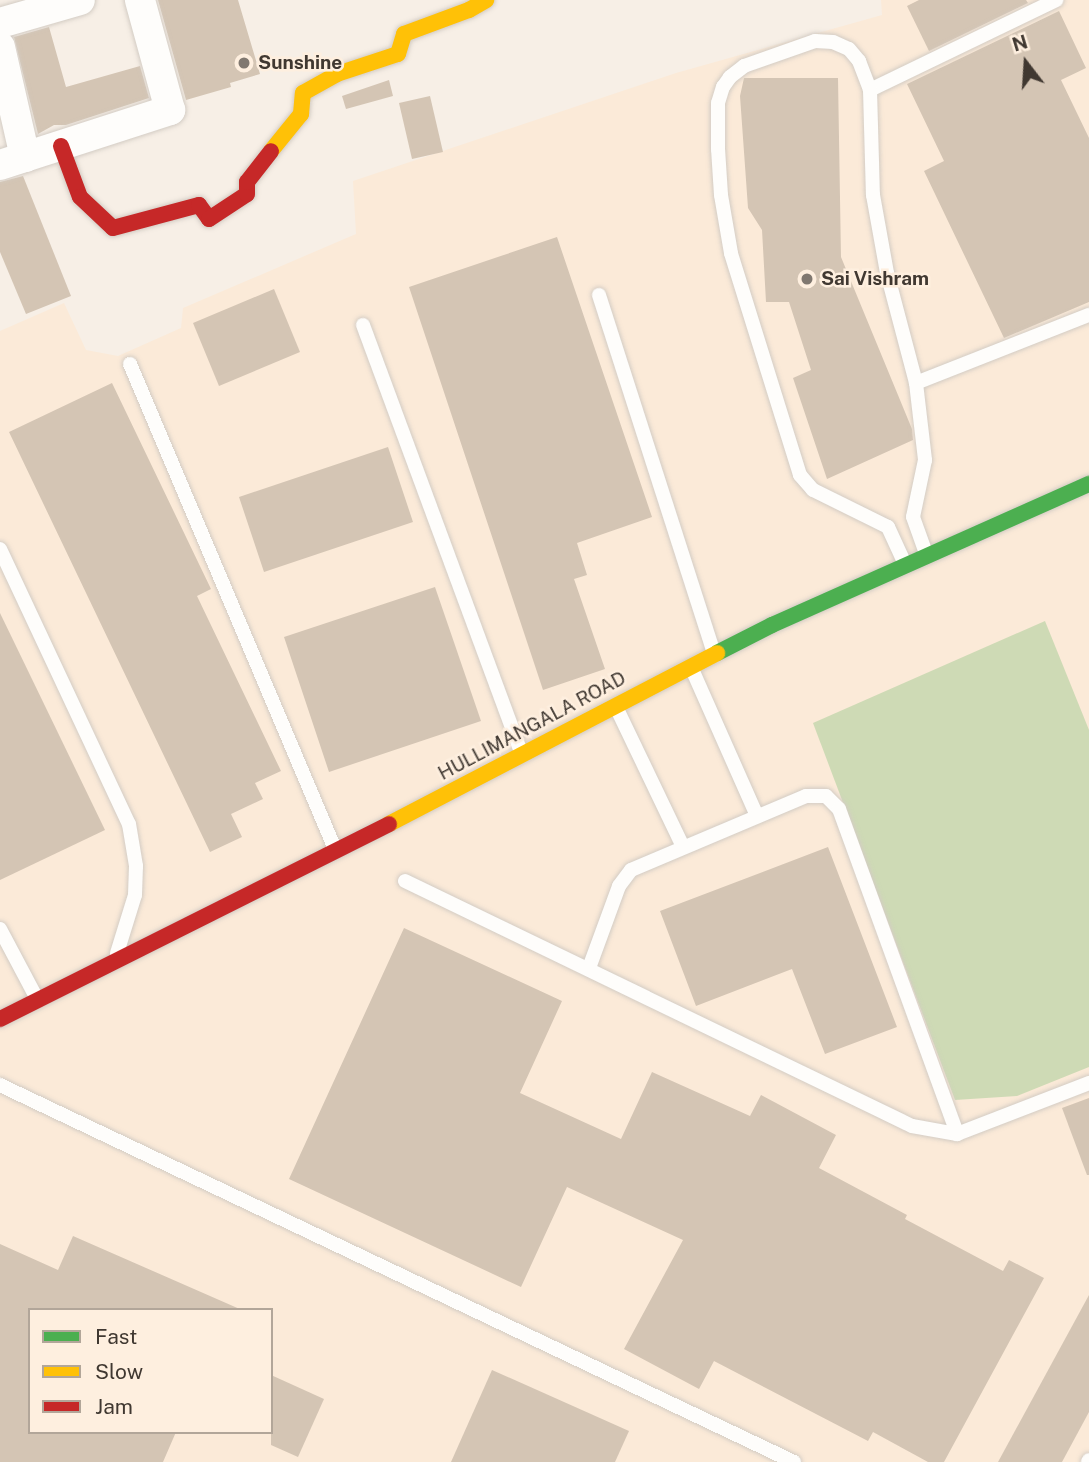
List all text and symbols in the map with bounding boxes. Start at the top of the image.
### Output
north arrow [991,28,1061,98]
text: N [1010,30,1030,56]
place label: Sunshine [258,52,342,74]
marker: Sunshine [236,55,252,71]
place label: Sai Vishram [821,268,929,290]
marker: Sai Vishram [799,271,815,287]
street label: HULLIMANGALA ROAD [434,667,630,785]
legend [28,1308,273,1434]
text: Fast [95,1324,137,1349]
text: Slow [95,1359,143,1384]
text: Jam [95,1394,133,1419]

